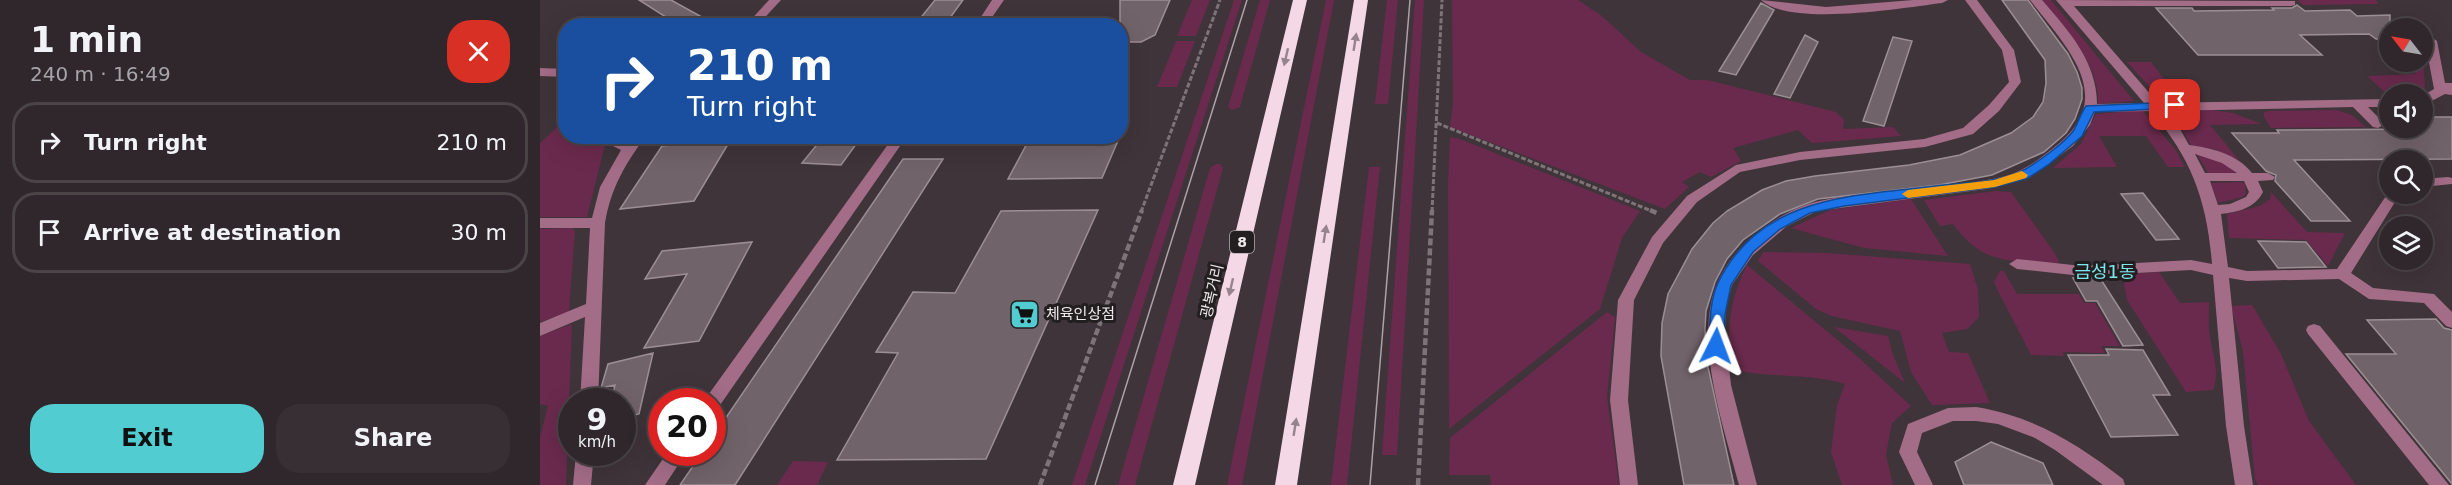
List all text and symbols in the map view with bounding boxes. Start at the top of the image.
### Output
north arrow [2379,18,2433,72]
map controls [2379,18,2433,270]
text: 1 min [30,19,143,60]
button: close [447,20,510,83]
one-way arrow [1350,32,1359,51]
text: 210 m [687,41,833,90]
icon: right [588,42,666,120]
one-way arrow [1281,48,1291,66]
text: 240 m · 16:49 [30,62,171,86]
pin [2149,79,2200,130]
button: sound [2379,84,2433,138]
icon: arrive [2158,88,2191,121]
text: Turn right [687,91,816,122]
icon: right [33,126,66,159]
text: Turn right [84,130,207,155]
text: 210 m [437,130,507,155]
button: search [2379,150,2433,204]
icon: arrive [33,216,66,249]
button: layers [2379,216,2433,270]
text: Arrive at destination [84,220,341,245]
text: 30 m [451,220,507,245]
one-way arrow [1320,225,1329,244]
road number: 8 [1230,231,1254,253]
district label: 금성1동 [2074,261,2136,282]
street label: 광복거리 [1197,262,1227,320]
one-way arrow [1226,278,1236,297]
supermarket icon: 체육인상점 [1009,298,1041,330]
place label: 체육인상점 [1046,305,1115,323]
position arrow [1684,314,1748,378]
speed limit sign: 20 [648,388,726,466]
text: 9 [587,402,607,437]
button: Exit [30,404,264,473]
button: Share [276,404,510,473]
one-way arrow [1290,418,1299,437]
text: km/h [578,433,616,451]

